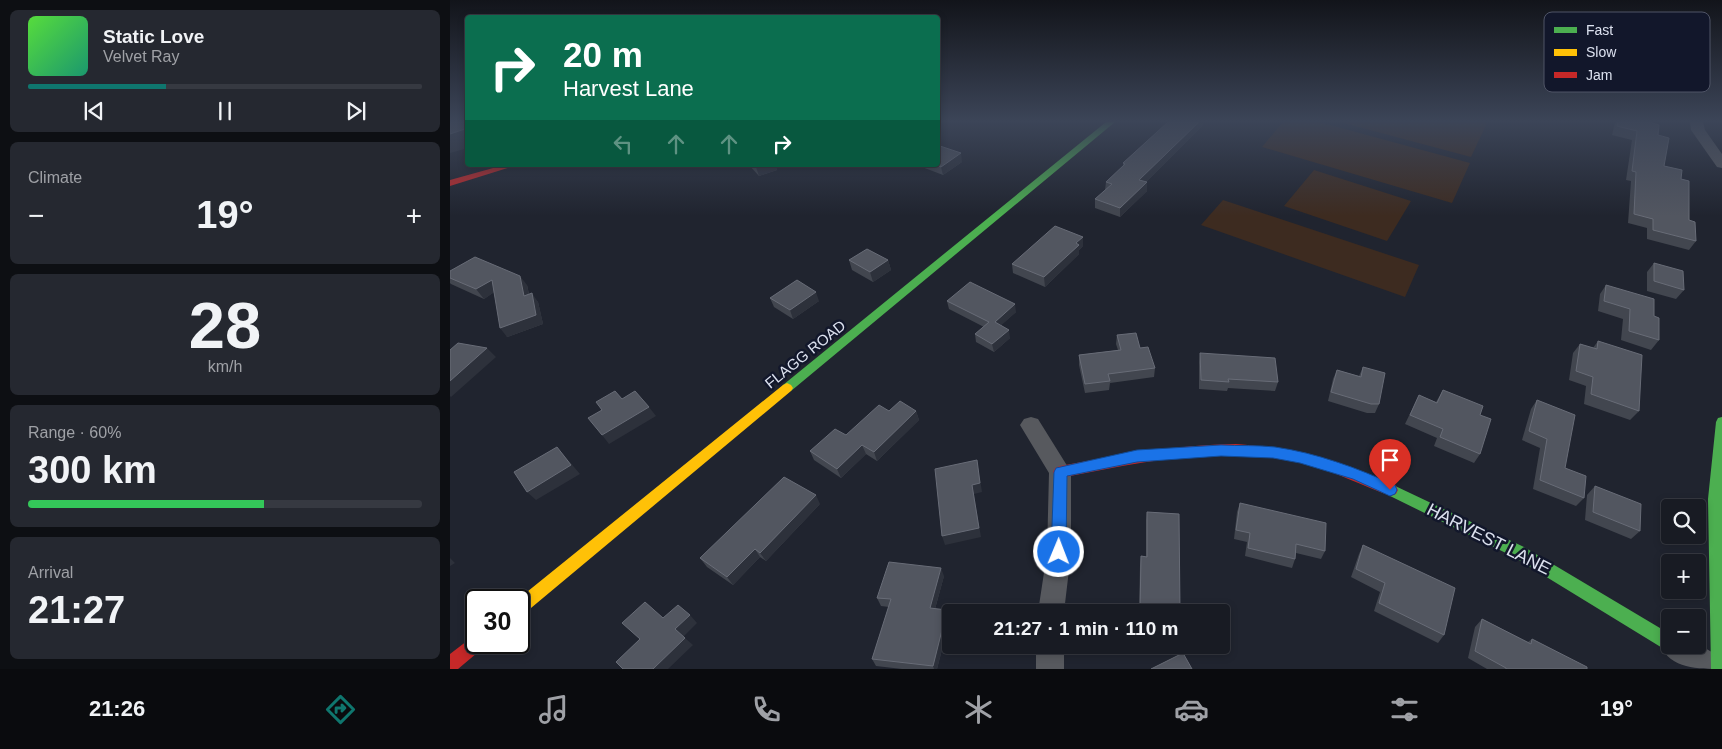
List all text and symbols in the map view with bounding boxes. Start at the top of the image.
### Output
legend [1544,12,1710,92]
text: Fast [1586,22,1613,38]
text: Static Love [103,26,204,47]
icon: right [480,35,545,100]
text: 20 m [563,35,643,74]
text: Slow [1586,44,1617,60]
text: Velvet Ray [103,48,179,65]
text: Jam [1586,67,1612,83]
text: Harvest Lane [563,76,694,101]
icon: previous [80,97,108,125]
icon: pause [211,97,239,125]
icon: next [342,97,370,125]
icon: left [609,130,637,158]
icon: ahead [662,130,690,158]
icon: ahead [715,130,743,158]
icon: right [768,130,796,158]
text: Climate [28,169,82,186]
text: 19° [196,194,254,236]
text: − [28,200,44,231]
text: + [406,200,422,231]
text: 28 [189,289,261,362]
street label: FLAGG ROAD [761,316,849,392]
text: km/h [208,358,242,375]
text: Range · 60% [28,424,121,441]
pin [1369,439,1411,490]
icon: arrive [1376,446,1404,474]
text: 300 km [28,449,157,491]
street label: HARVEST LANE [1424,499,1554,579]
map controls [1661,499,1706,654]
button: search [1661,499,1706,544]
position arrow [1032,525,1084,577]
button: + [1661,554,1706,599]
text: Arrival [28,564,73,581]
text: 21:27 [28,589,125,631]
speed limit sign: 30 [465,589,530,654]
button: − [1661,609,1706,654]
text: 21:27 · 1 min · 110 m [994,618,1178,639]
icon: directions [323,692,358,727]
icon: music [536,692,571,727]
icon: phone [749,692,784,727]
icon: climate [961,692,996,727]
icon: car [1174,692,1209,727]
icon: filters [1387,692,1422,727]
text: 21:26 [89,696,145,721]
text: 19° [1600,696,1633,721]

